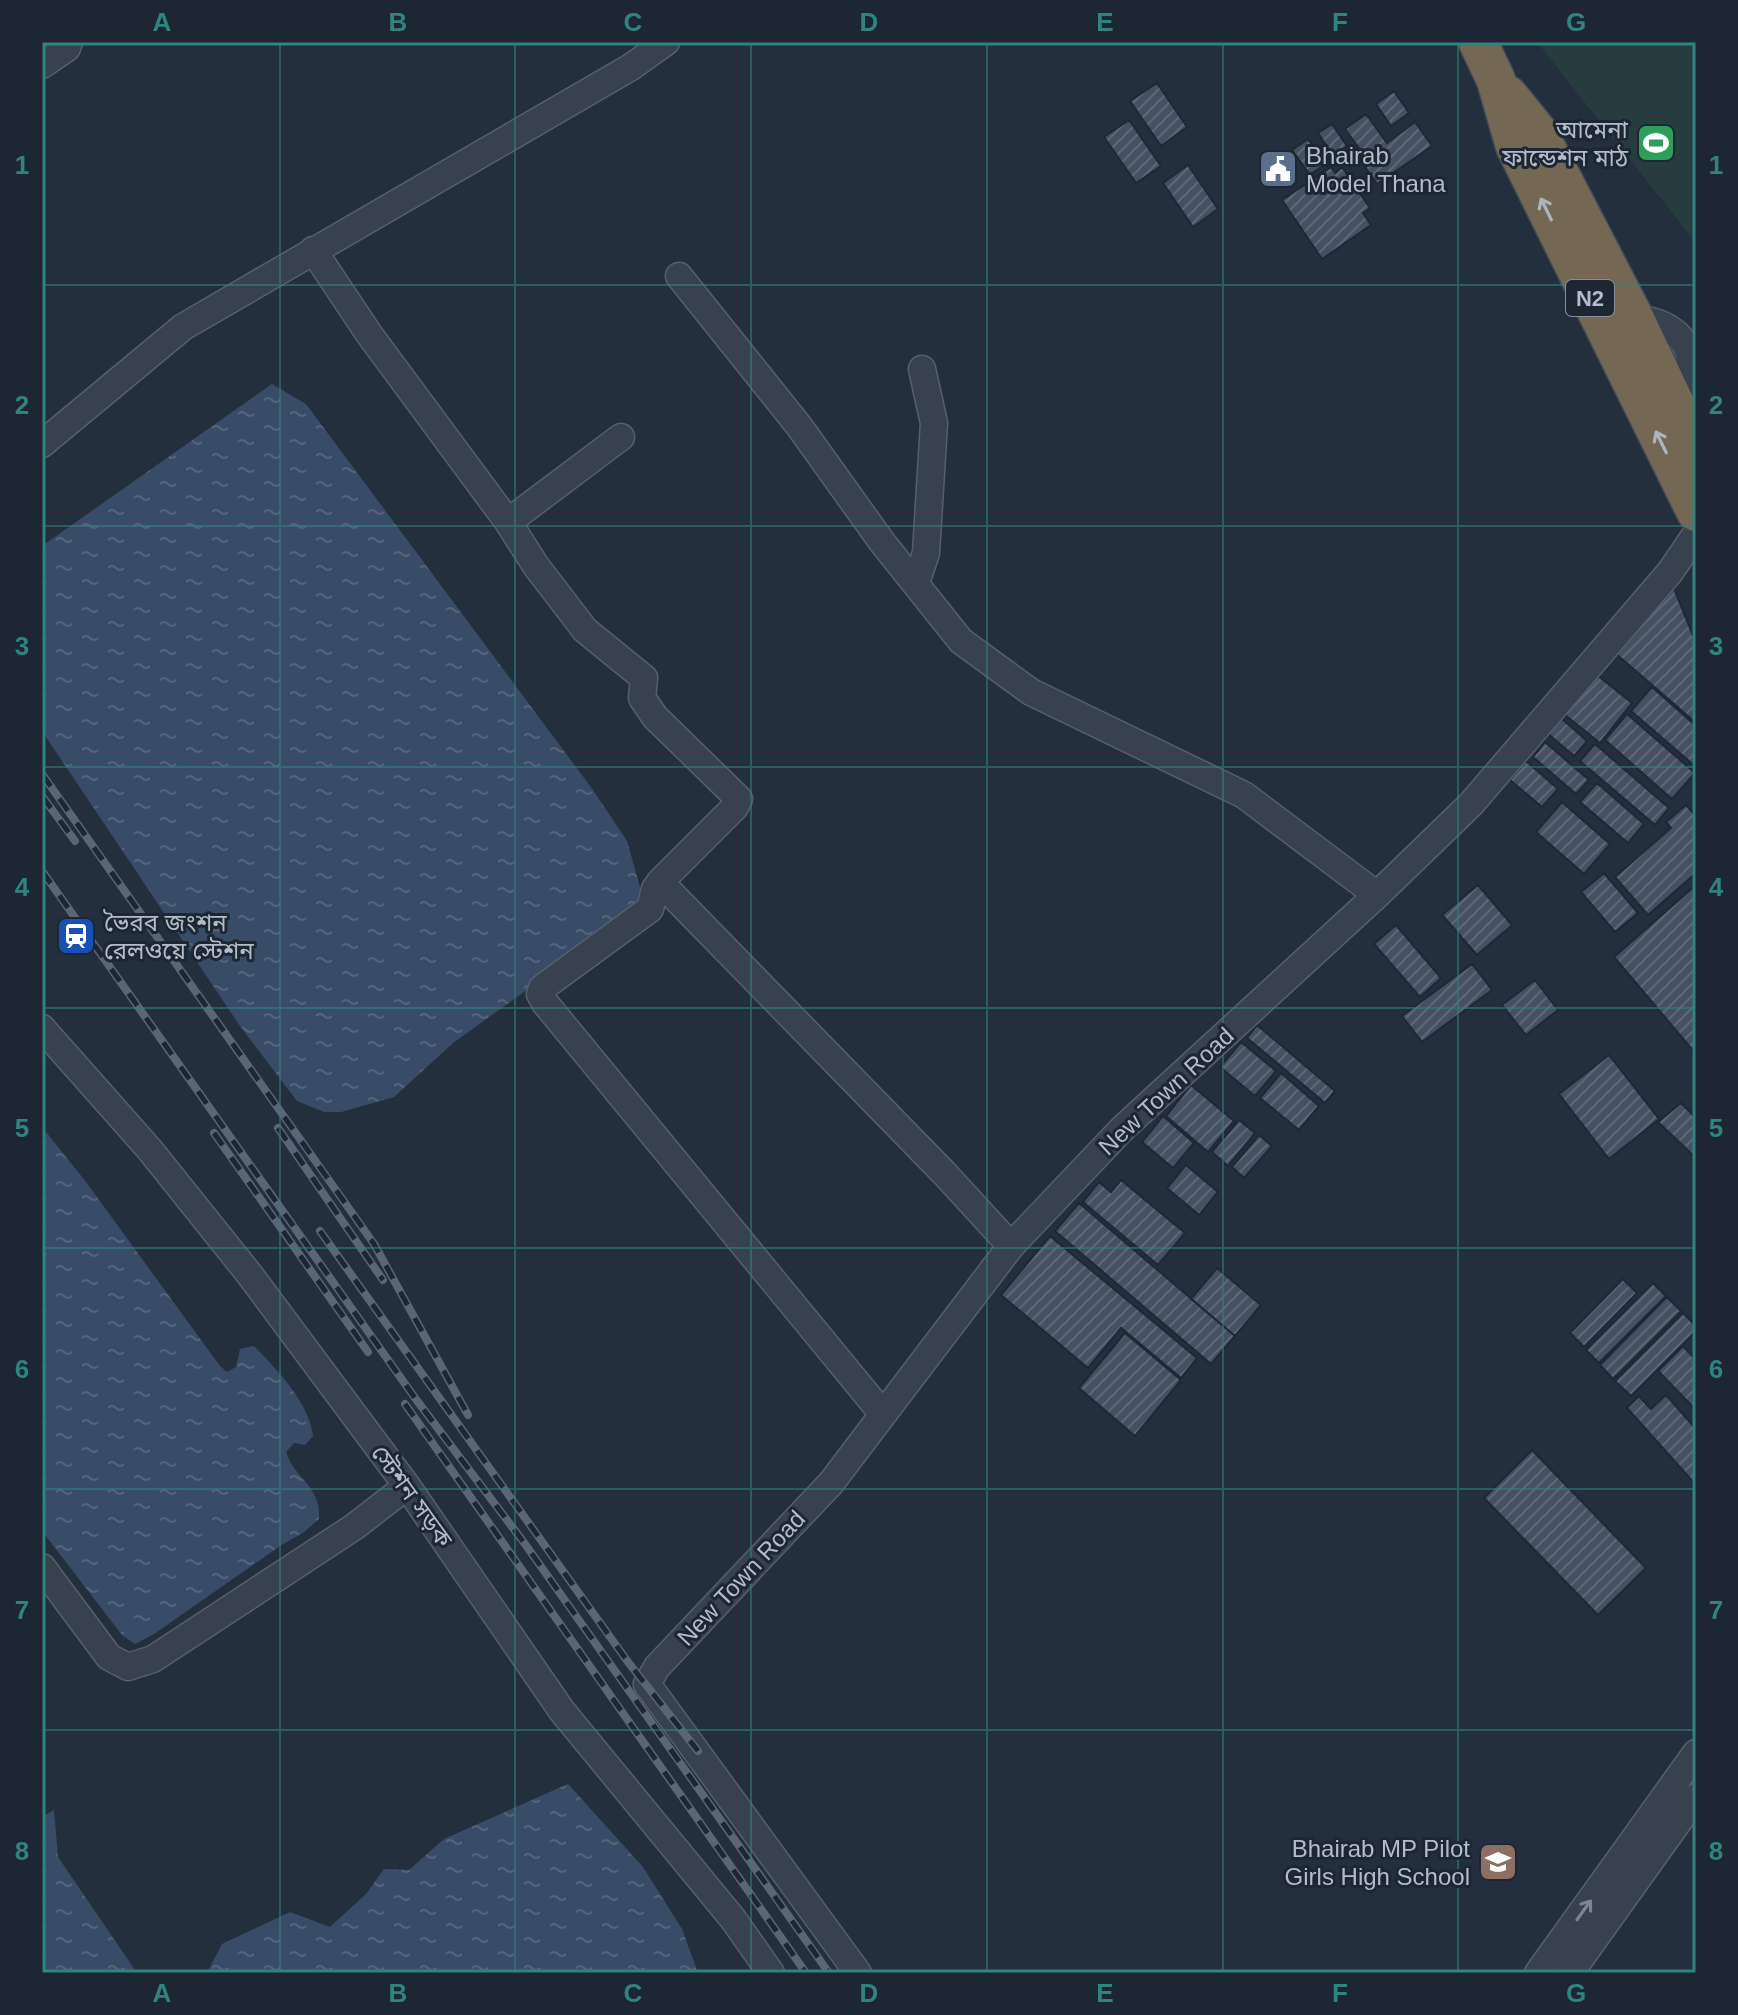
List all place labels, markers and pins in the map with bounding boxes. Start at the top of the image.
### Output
place label: আমেনা ফান্ডেশন মাঠ [1501,116,1629,171]
sports icon: আমেনা ফান্ডেশন মাঠ [1635,122,1677,164]
place label: Bhairab Model Thana [1306,142,1446,197]
public building icon: Bhairab Model Thana [1257,148,1299,190]
place label: ভৈরব জংশন রেলওয়ে স্টেশন [103,909,254,964]
station icon: ভৈরব জংশন রেলওয়ে স্টেশন [55,915,97,957]
place label: Bhairab MP Pilot Girls High School [1285,1835,1470,1890]
school or university icon: Bhairab MP Pilot Girls High School [1477,1841,1519,1883]

